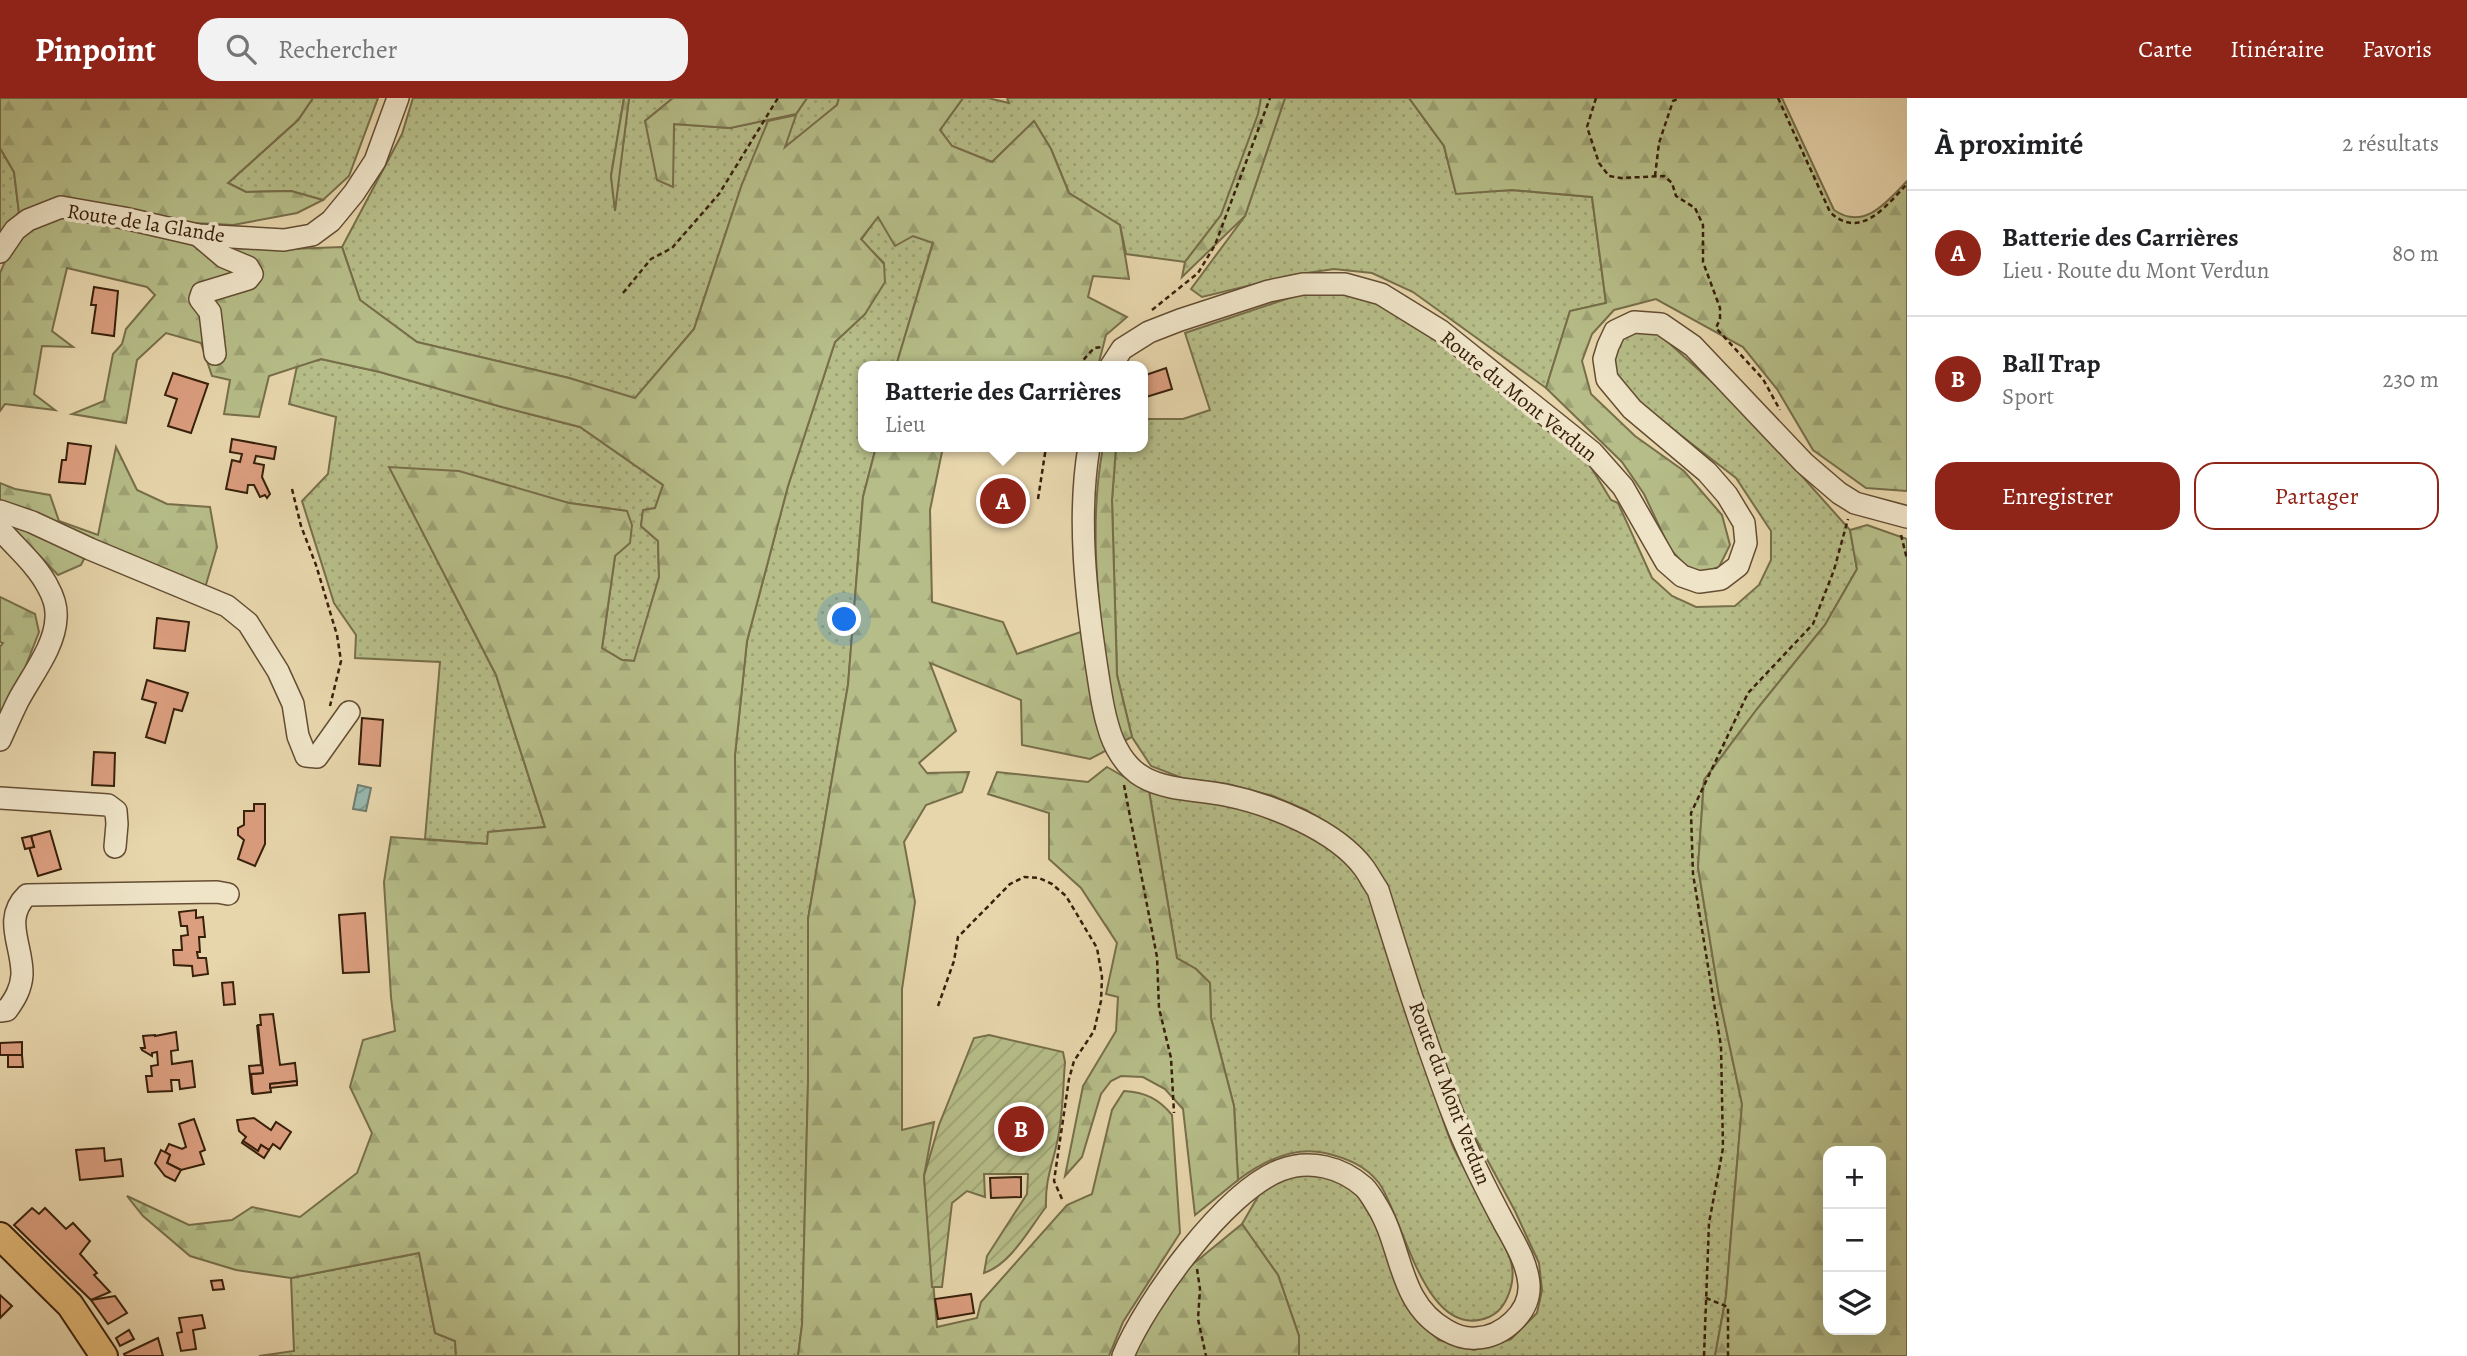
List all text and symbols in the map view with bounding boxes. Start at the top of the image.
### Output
search box [198,18,688,81]
text: Pinpoint [35,27,156,72]
icon: search [222,30,260,68]
text: Rechercher [278,32,398,67]
text: Carte [2138,33,2192,65]
text: Itinéraire [2230,33,2324,65]
text: Favoris [2362,33,2432,65]
text: À proximité [1935,124,2083,164]
text: 2 résultats [2342,128,2439,159]
street label: Route de la Glande [65,197,227,249]
text: Batterie des Carrières [2002,220,2239,255]
text: A [1951,238,1965,269]
text: 80 m [2392,238,2439,269]
text: Lieu · Route du Mont Verdun [2002,255,2269,286]
street label: Route du Mont Verdun [1435,324,1603,468]
text: Ball Trap [2002,346,2100,381]
popup [858,361,1148,452]
text: B [1951,364,1965,395]
text: 230 m [2383,364,2439,395]
text: Batterie des Carrières [885,374,1121,409]
text: Sport [2002,381,2054,412]
text: Lieu [885,409,926,440]
button: Enregistrer [1935,462,2180,530]
button: Partager [2194,462,2439,530]
pin: A [980,475,1026,527]
your location [827,602,861,636]
street label: Route du Mont Verdun [1402,997,1498,1189]
pin: B [998,1103,1044,1155]
map controls [1823,1146,1886,1335]
button: + [1823,1146,1886,1209]
button: − [1823,1209,1886,1272]
button: layers [1823,1272,1886,1335]

